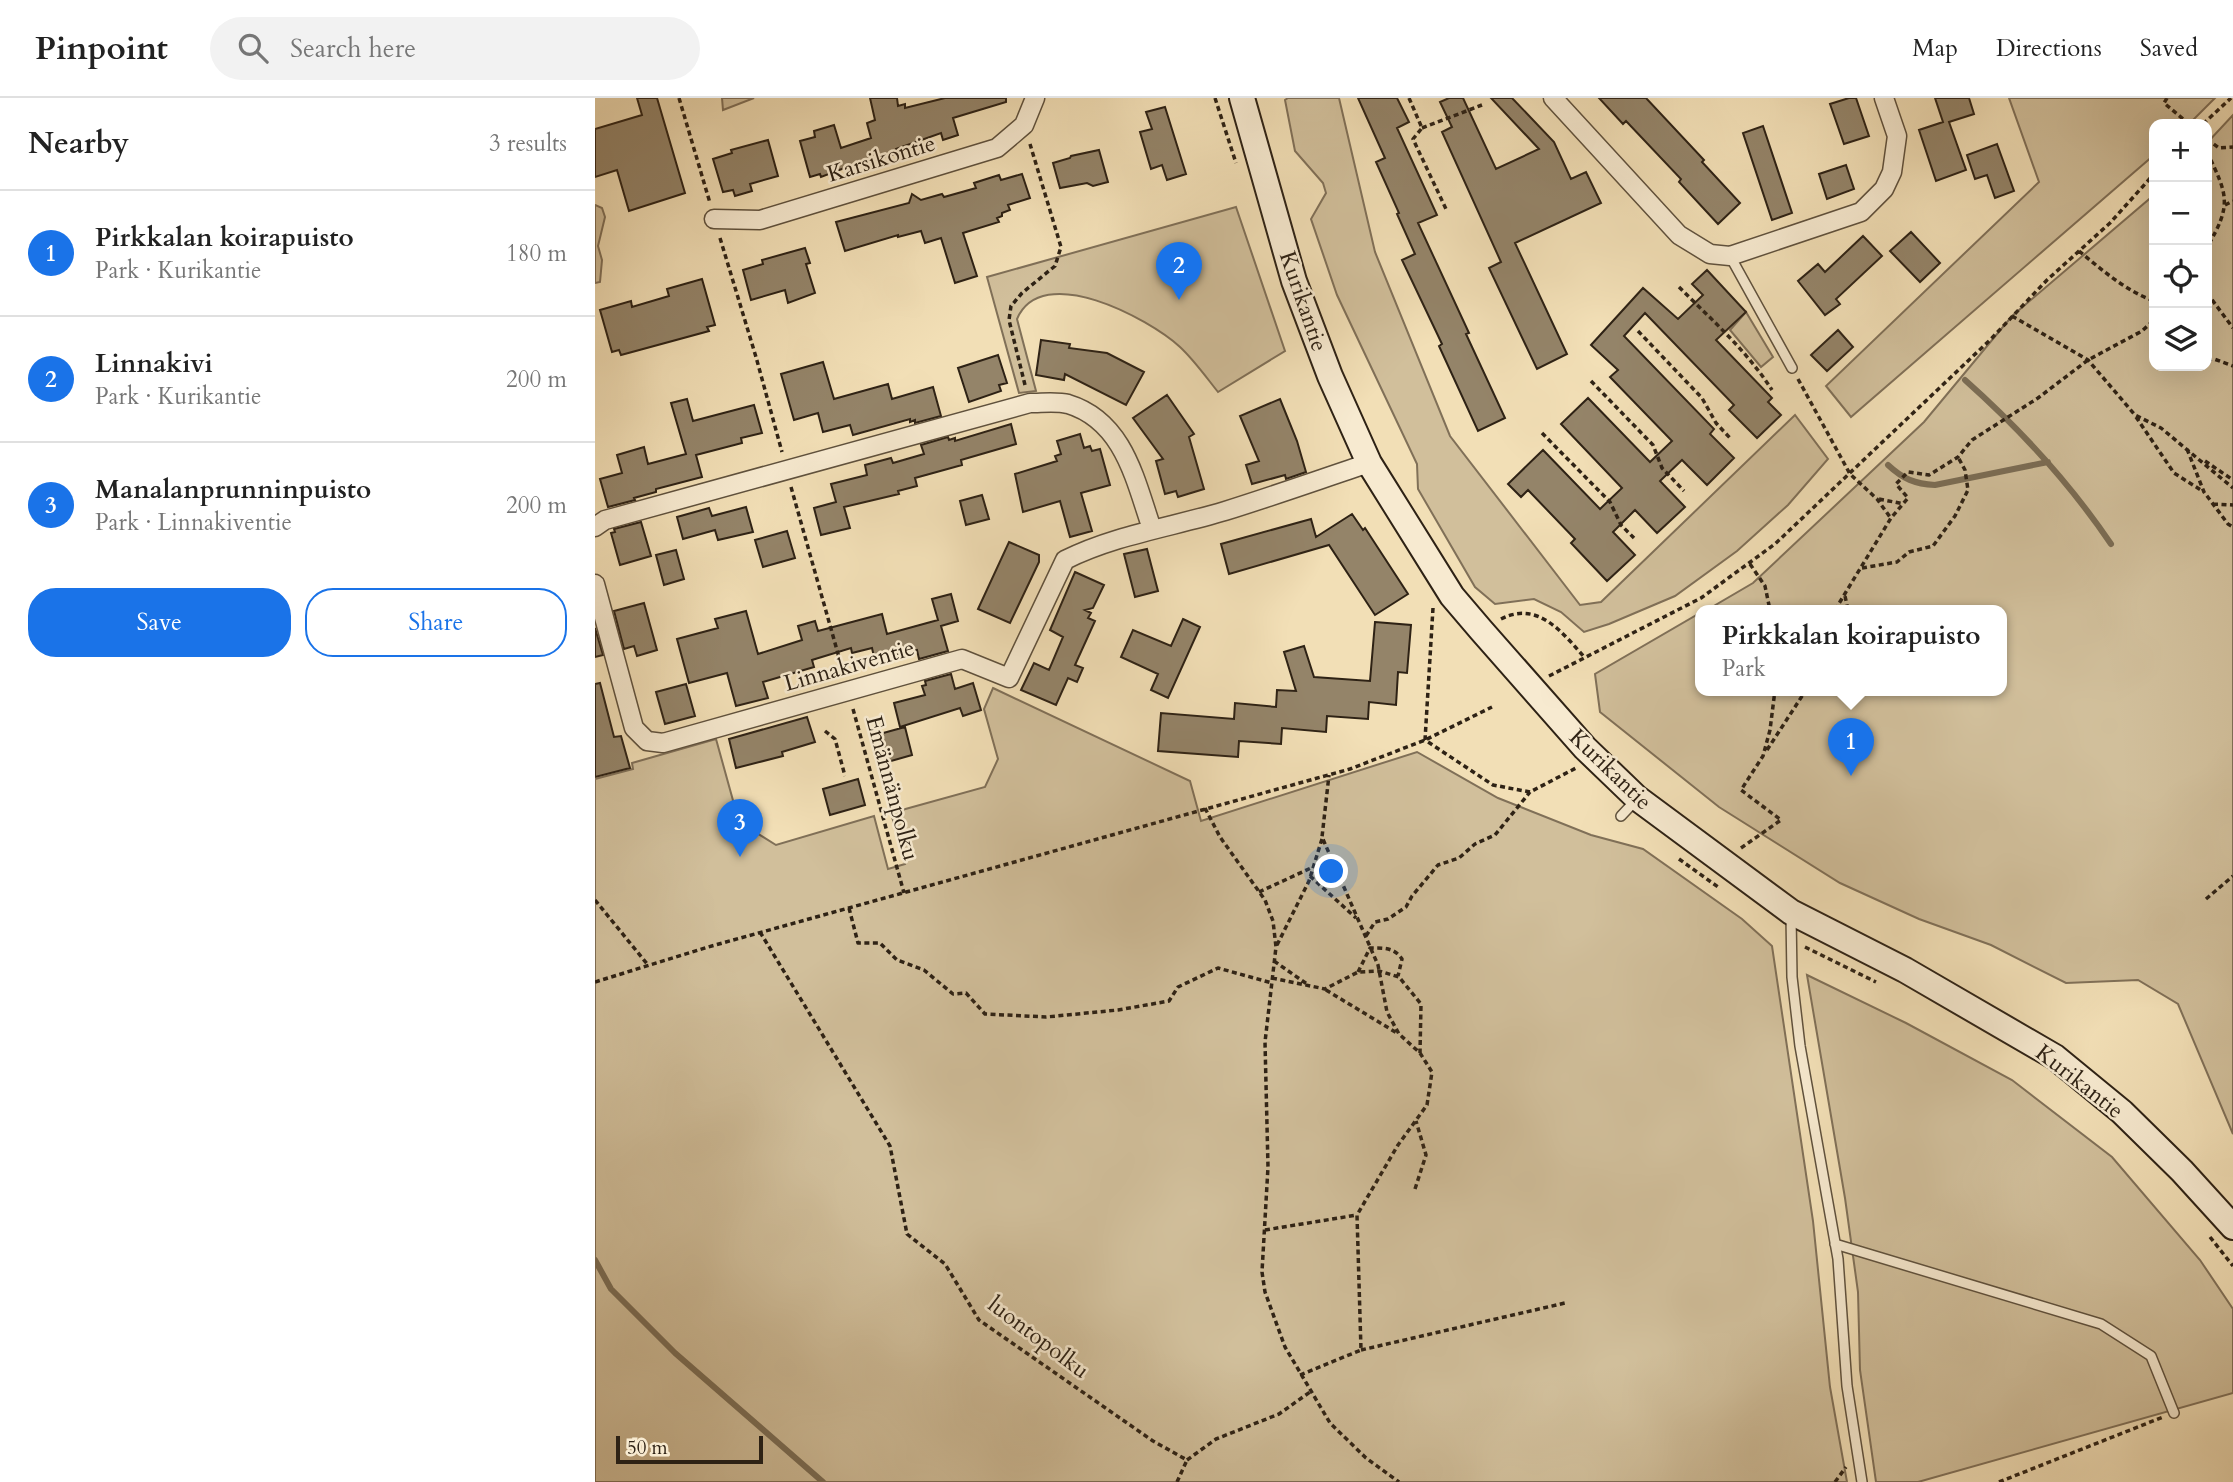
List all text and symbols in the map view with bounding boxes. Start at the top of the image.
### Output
search box [210,17,700,80]
text: Pinpoint [35,26,168,71]
icon: search [234,29,272,67]
text: Search here [290,31,416,66]
text: Map [1912,32,1958,65]
text: Directions [1996,32,2102,65]
text: Saved [2140,32,2198,65]
map controls [2149,119,2212,371]
button: + [2149,119,2212,182]
text: Nearby [28,123,129,164]
street label: Karsikontie [823,127,939,190]
text: 3 results [489,128,567,159]
button: − [2149,182,2212,245]
text: Pirkkalan koirapuisto [95,220,354,255]
text: 1 [45,238,57,269]
text: 180 m [506,238,567,269]
pin: 2 [1156,242,1202,300]
button: locate [2149,245,2212,308]
street label: Kurikantie [1272,247,1335,355]
text: Park · Kurikantie [95,255,262,286]
button: layers [2149,308,2212,371]
text: Linnakivi [95,346,213,381]
text: 2 [45,364,57,395]
text: 200 m [506,364,567,395]
text: Park · Kurikantie [95,381,262,412]
text: Manalanprunninpuisto [95,472,371,507]
text: 3 [45,490,57,521]
text: 200 m [506,490,567,521]
text: Park · Linnakiventie [95,507,292,538]
button: Save [28,588,291,657]
button: Share [305,588,567,657]
popup [1695,605,2007,696]
text: Pirkkalan koirapuisto [1722,618,1980,653]
street label: Linnakiventie [780,632,918,699]
text: Park [1722,653,1766,684]
street label: Emännänpolku [858,712,927,864]
pin: 1 [1828,718,1874,776]
street label: Kurikantie [1562,722,1659,817]
pin: 3 [717,799,763,857]
your location [1314,854,1348,888]
street label: Kurikantie [2029,1037,2130,1126]
street label: luontopolku [982,1289,1096,1386]
scale bar [616,1433,763,1465]
text: 50 m [627,1435,668,1461]

